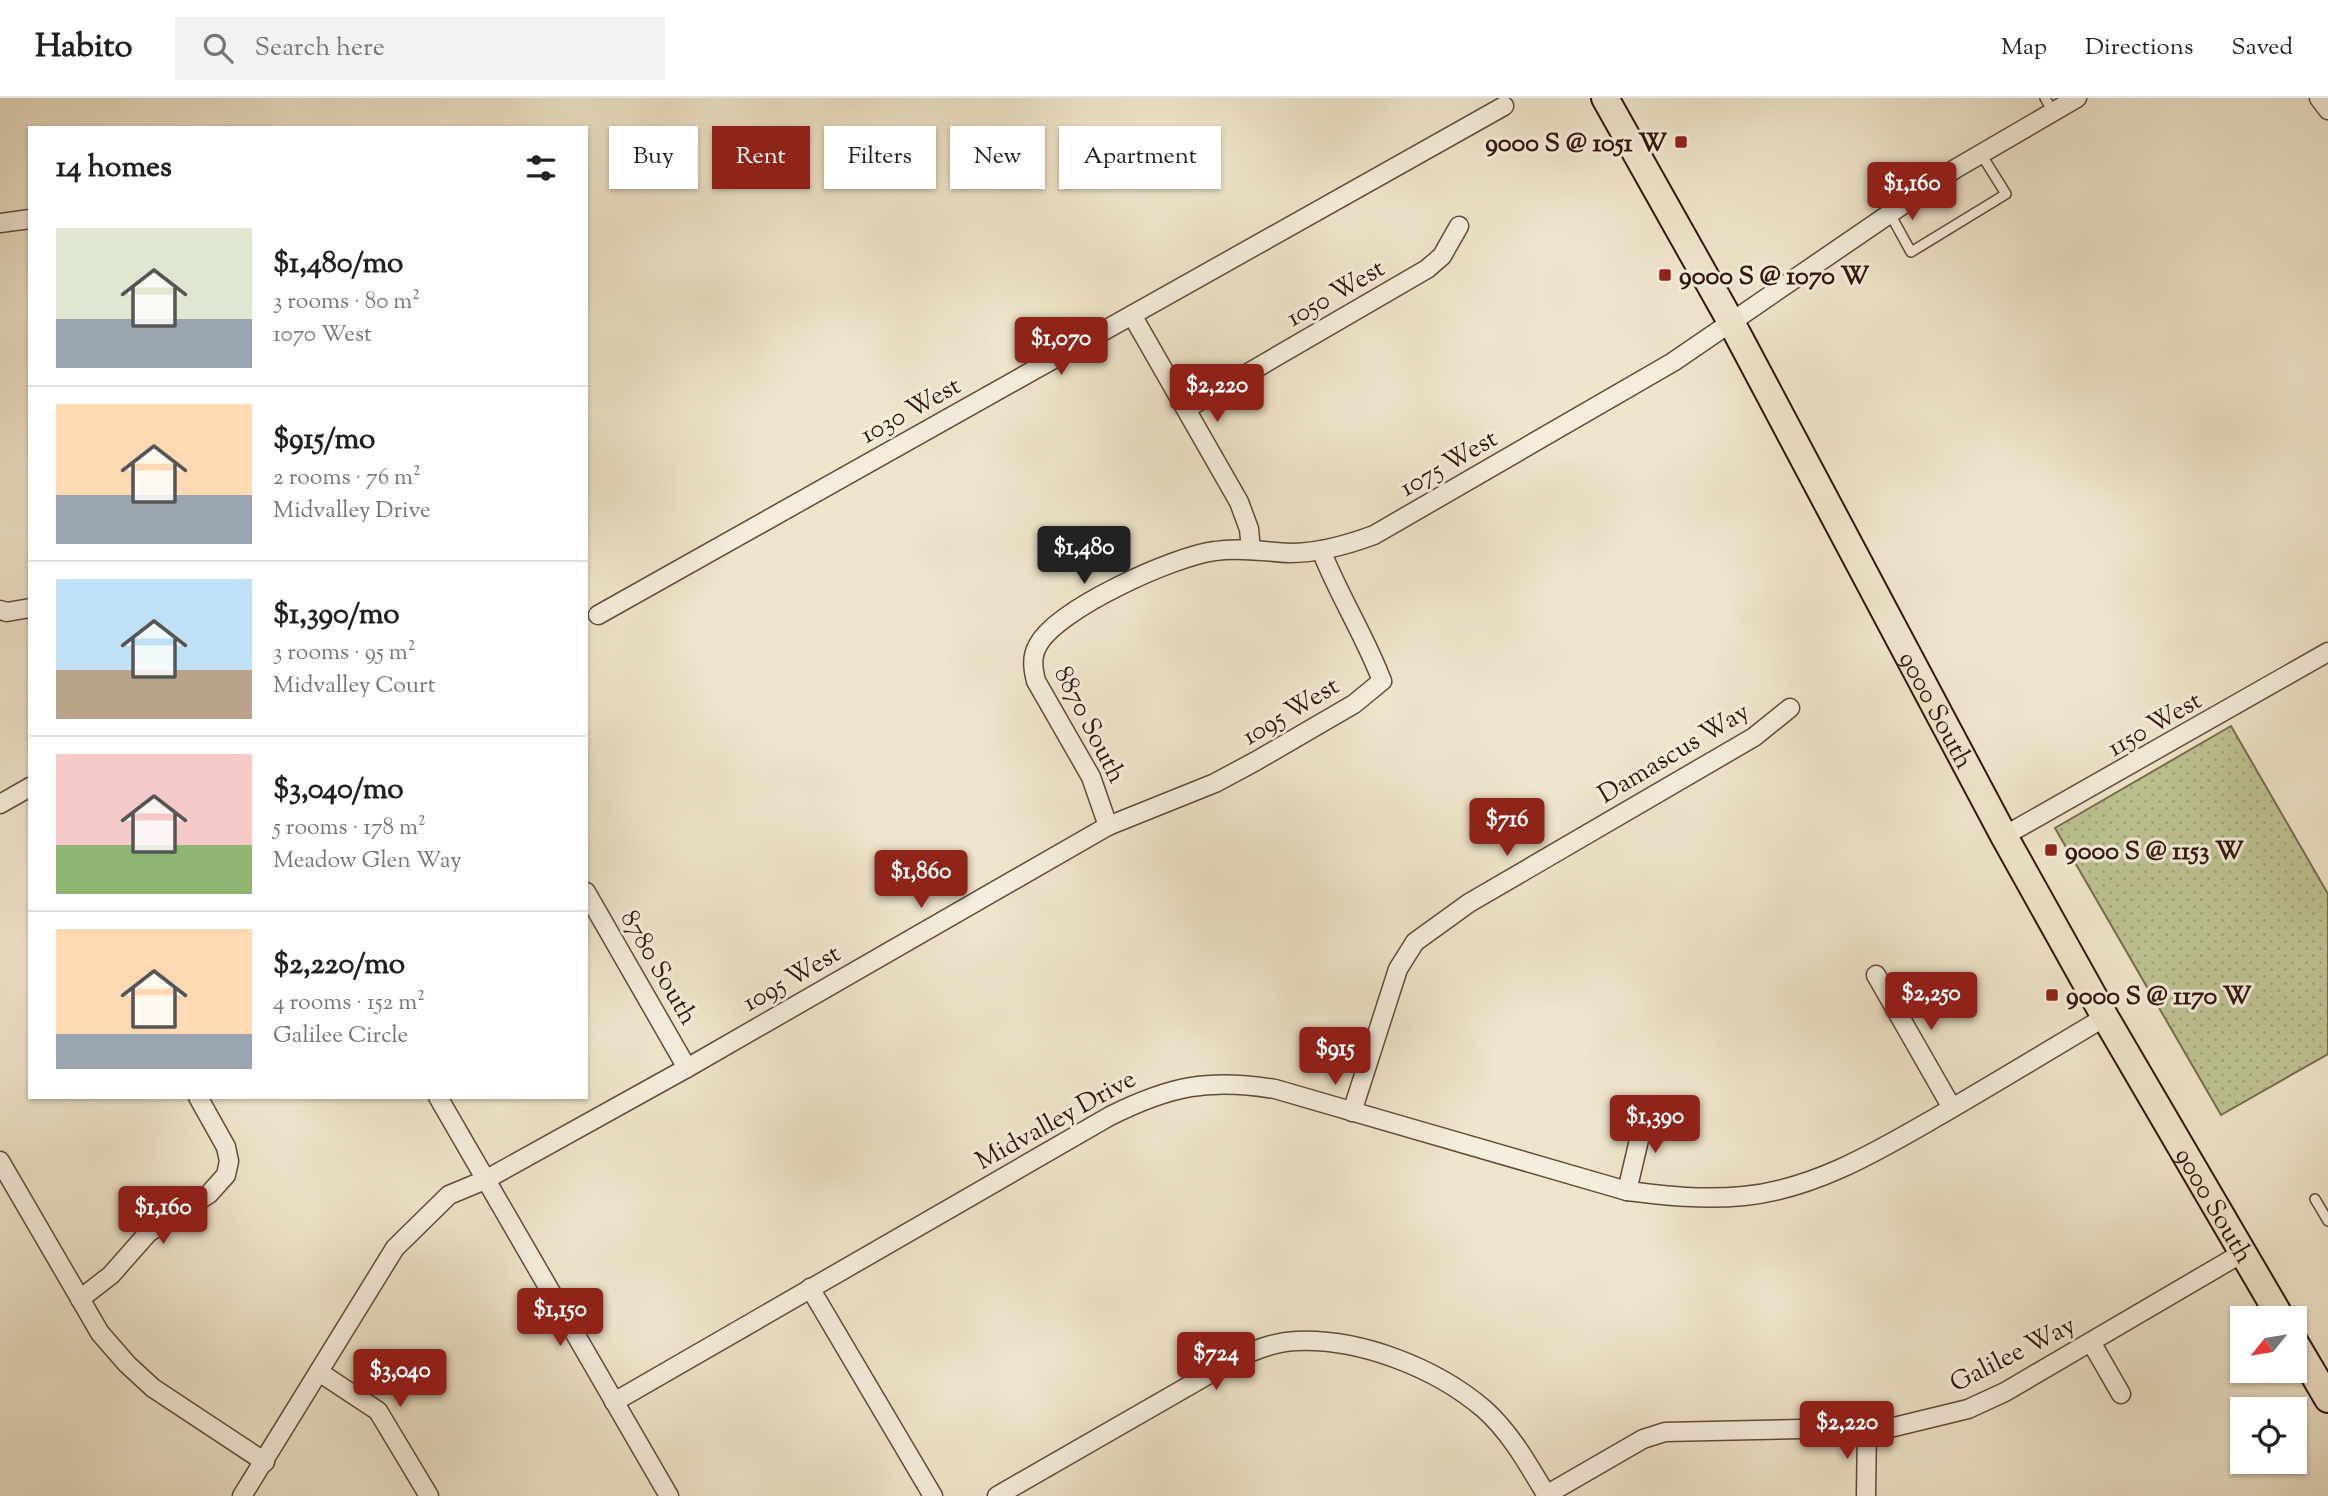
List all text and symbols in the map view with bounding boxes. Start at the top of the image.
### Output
search box [175,17,665,80]
text: Habito [35,24,133,72]
icon: search [199,29,237,67]
text: Search here [255,30,385,67]
text: Map [2001,31,2047,65]
text: Directions [2085,31,2193,65]
text: Saved [2231,31,2293,65]
chip: Buy [609,126,698,189]
chip: Rent [712,126,810,189]
chip: Filters [824,126,936,189]
chip: New [950,126,1045,189]
chip: Apartment [1059,126,1221,189]
place label: 9000 S @ 1051 W [1485,126,1667,163]
marker: 9000 S @ 1051 W [1673,134,1689,150]
text: 14 homes [56,147,172,190]
icon: filters [522,149,560,187]
pin: $1,160 [1855,162,1969,222]
text: $1,160 [1883,168,1941,201]
text: $1,480/mo [273,243,403,286]
street label: 1050 West [1280,251,1392,337]
icon: home [112,256,196,340]
place label: 9000 S @ 1070 W [1679,259,1870,296]
marker: 9000 S @ 1070 W [1657,267,1673,283]
text: 3 rooms · 80 m² [273,286,420,319]
pin: $1,070 [1004,317,1118,377]
text: 1070 West [273,319,372,352]
text: $1,070 [1031,323,1091,356]
pin: $2,220 [1160,364,1274,424]
street label: 1030 West [854,368,968,454]
text: $2,220 [1186,370,1248,403]
text: $915/mo [273,419,375,462]
street label: 1075 West [1394,421,1505,507]
icon: home [112,432,196,516]
text: 2 rooms · 76 m² [273,462,421,495]
text: Midvalley Drive [273,495,431,528]
pin: $1,480 [1027,526,1141,586]
text: $1,480 [1053,532,1115,565]
text: $1,390/mo [273,594,400,637]
icon: home [112,607,196,691]
text: 3 rooms · 95 m² [273,637,416,670]
street label: 9000 South [1888,646,1981,776]
street label: 8870 South [1044,660,1134,790]
street label: 1095 West [1236,669,1347,756]
text: Midvalley Court [273,670,436,703]
street label: 1150 West [2101,683,2209,767]
street label: Damascus Way [1592,694,1757,814]
text: $3,040/mo [273,769,404,812]
icon: home [112,782,196,866]
pin: $716 [1466,798,1548,858]
text: $716 [1485,804,1529,837]
text: 5 rooms · 178 m² [273,812,426,845]
place label: 9000 S @ 1153 W [2065,834,2244,871]
marker: 9000 S @ 1153 W [2043,842,2059,858]
text: Meadow Glen Way [273,845,462,878]
pin: $1,860 [864,850,978,910]
text: $1,860 [891,856,951,889]
street label: 8780 South [610,904,706,1033]
street label: 1095 West [737,936,848,1022]
text: $2,220/mo [273,944,405,987]
icon: home [112,957,196,1041]
pin: $2,250 [1874,972,1988,1032]
text: $2,250 [1901,978,1961,1011]
place label: 9000 S @ 1170 W [2066,979,2252,1016]
text: 4 rooms · 152 m² [273,987,425,1020]
marker: 9000 S @ 1170 W [2044,987,2060,1003]
text: Galilee Circle [273,1020,408,1053]
pin: $915 [1294,1028,1376,1087]
text: $915 [1315,1033,1355,1066]
street label: Midvalley Drive [969,1062,1143,1181]
pin: $1,390 [1598,1096,1712,1155]
text: $1,390 [1626,1101,1684,1134]
street label: 9000 South [2164,1141,2261,1271]
pin: $1,160 [106,1186,220,1246]
text: $1,160 [134,1192,192,1225]
pin: $1,150 [503,1288,617,1348]
text: $1,150 [533,1294,587,1327]
north arrow [2230,1306,2306,1382]
map controls [2230,1306,2307,1474]
street label: Galilee Way [1944,1308,2082,1403]
pin: $724 [1175,1332,1257,1392]
text: $724 [1193,1338,1239,1371]
pin: $3,040 [343,1350,457,1409]
text: $3,040 [369,1355,431,1388]
button: locate [2230,1397,2307,1474]
pin: $2,220 [1790,1402,1904,1461]
text: $2,220 [1816,1407,1878,1440]

